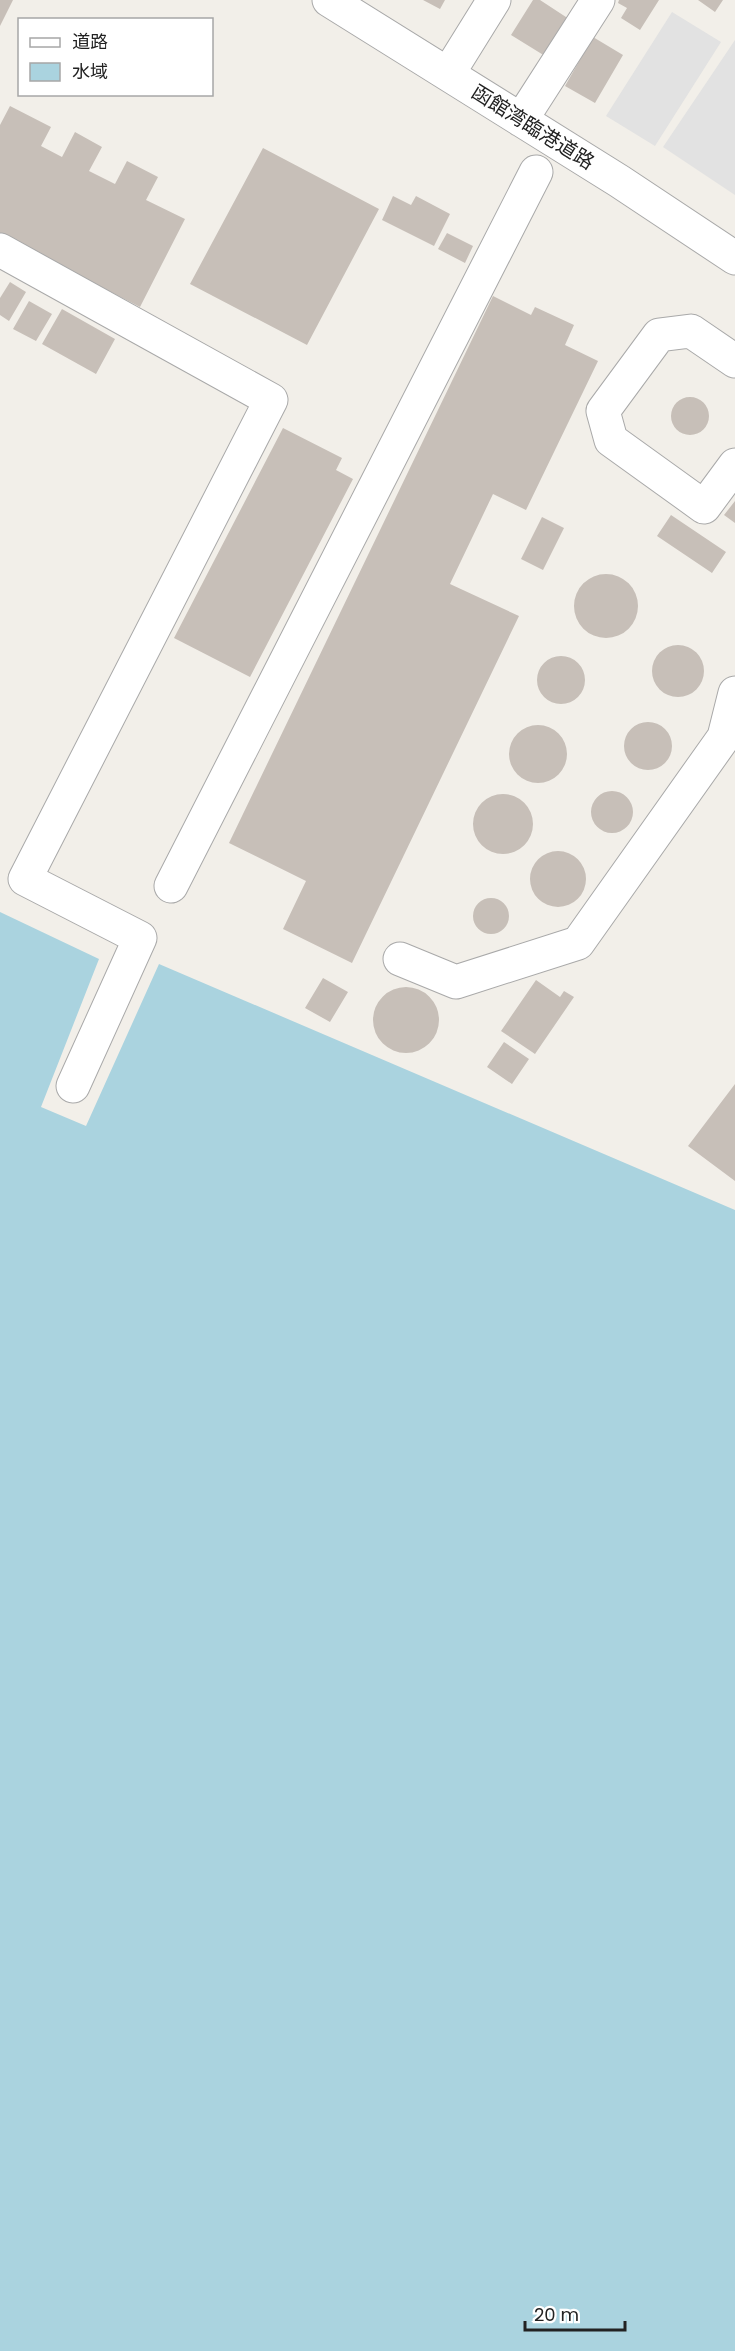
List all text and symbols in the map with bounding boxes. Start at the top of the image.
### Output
legend [18,18,213,96]
text: 道路 [72,29,108,54]
text: 水域 [72,59,108,84]
street label: 函館湾臨港道路 [466,78,600,176]
scale bar [525,2294,626,2332]
text: 20 m [534,2302,579,2327]

